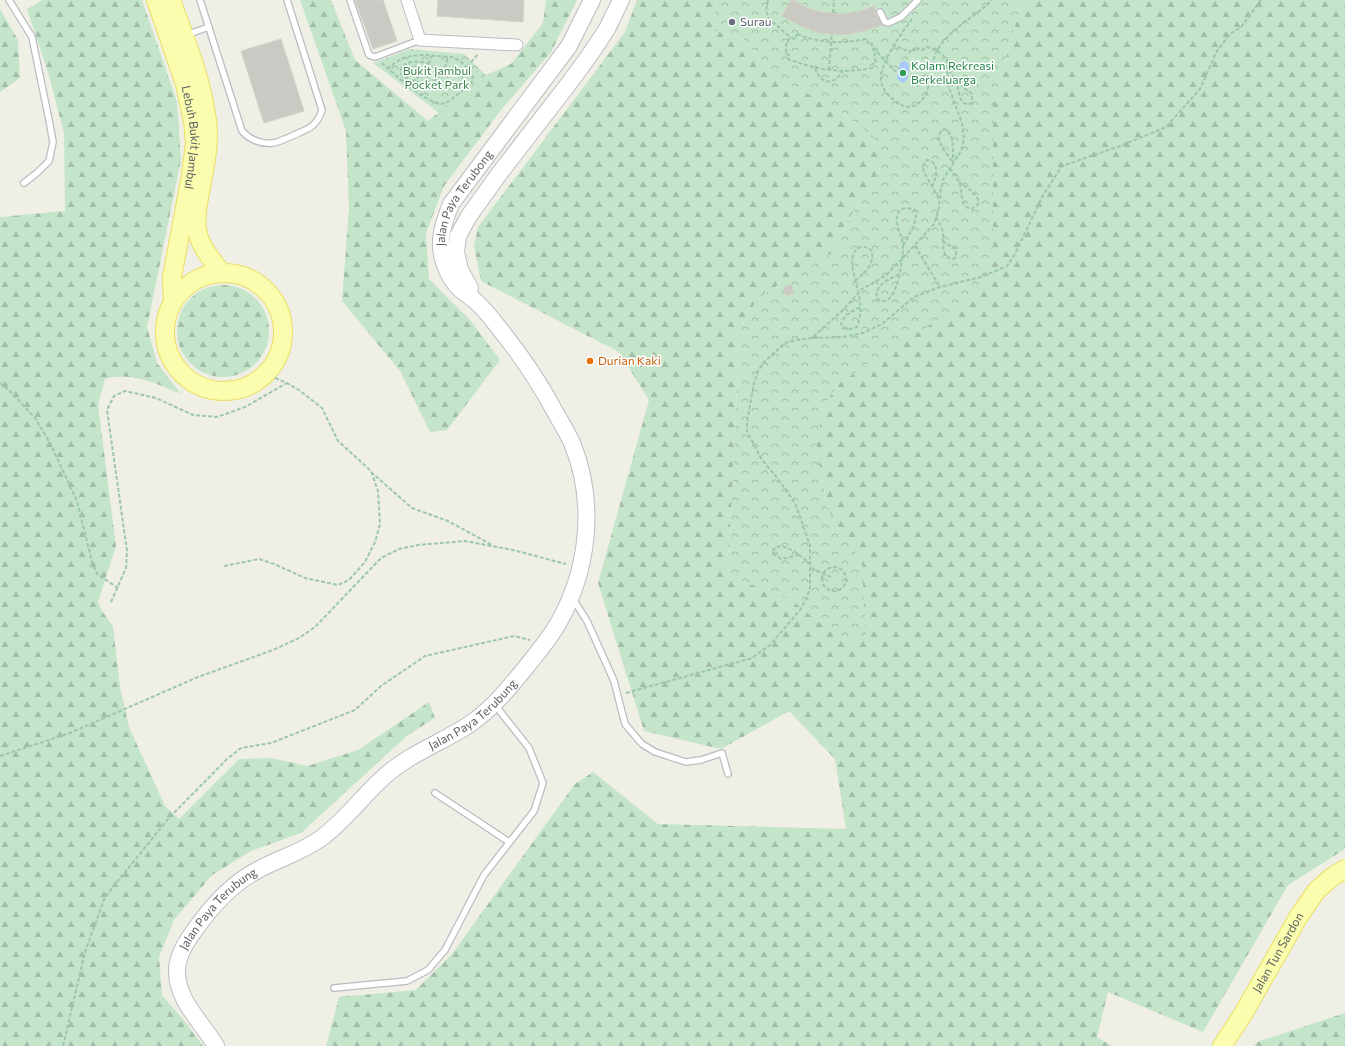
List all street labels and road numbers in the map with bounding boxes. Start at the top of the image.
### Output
street label: Lebuh Bukit Jambul [180,84,203,190]
street label: Jalan Paya Terubong [433,147,495,246]
street label: Jalan Paya Terubung [426,676,519,753]
street label: Jalan Paya Terubung [176,864,259,952]
street label: Jalan Tun Sardon [1249,910,1306,995]

